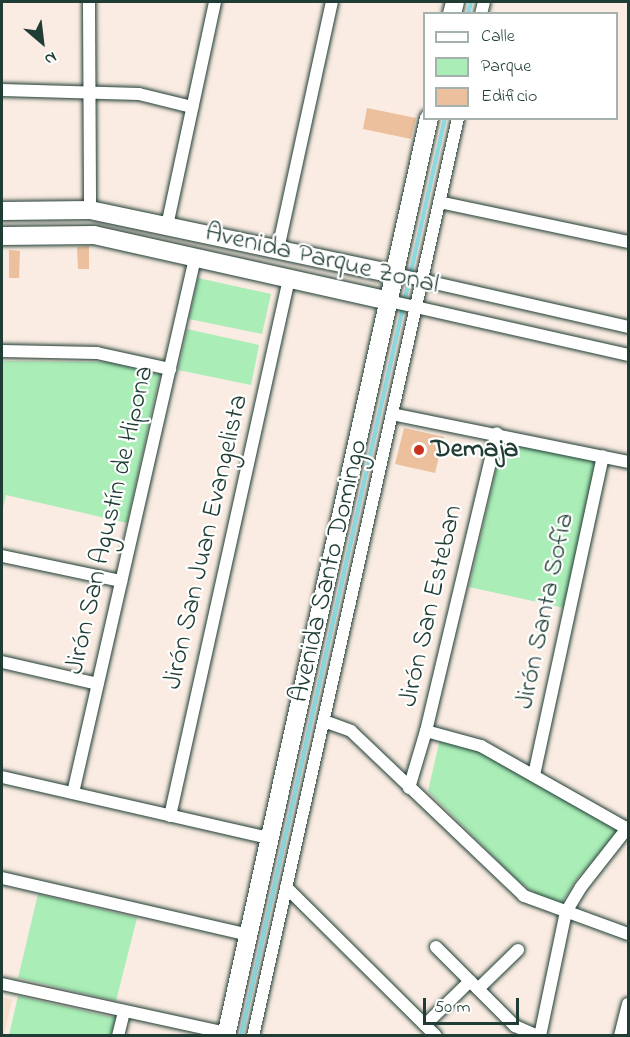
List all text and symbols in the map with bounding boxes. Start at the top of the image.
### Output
north arrow [12,12,72,72]
legend [423,12,618,120]
text: Calle [481,24,515,50]
text: N [40,45,61,71]
text: Parque [481,54,531,80]
text: Edificio [481,84,537,110]
street label: Avenida Parque Zonal [202,216,442,302]
street label: Jirón San Agustín de Hipona [59,363,161,677]
street label: Jirón San Juan Evangelista [156,392,256,692]
place label: Demaja [431,434,518,466]
street label: Avenida Santo Domingo [283,436,375,706]
marker: Demaja [412,443,426,457]
street label: Jirón San Esteban [392,502,470,710]
street label: Jirón Santa Sofía [508,510,582,712]
scale bar [426,986,522,1024]
text: 50 m [434,995,471,1021]

